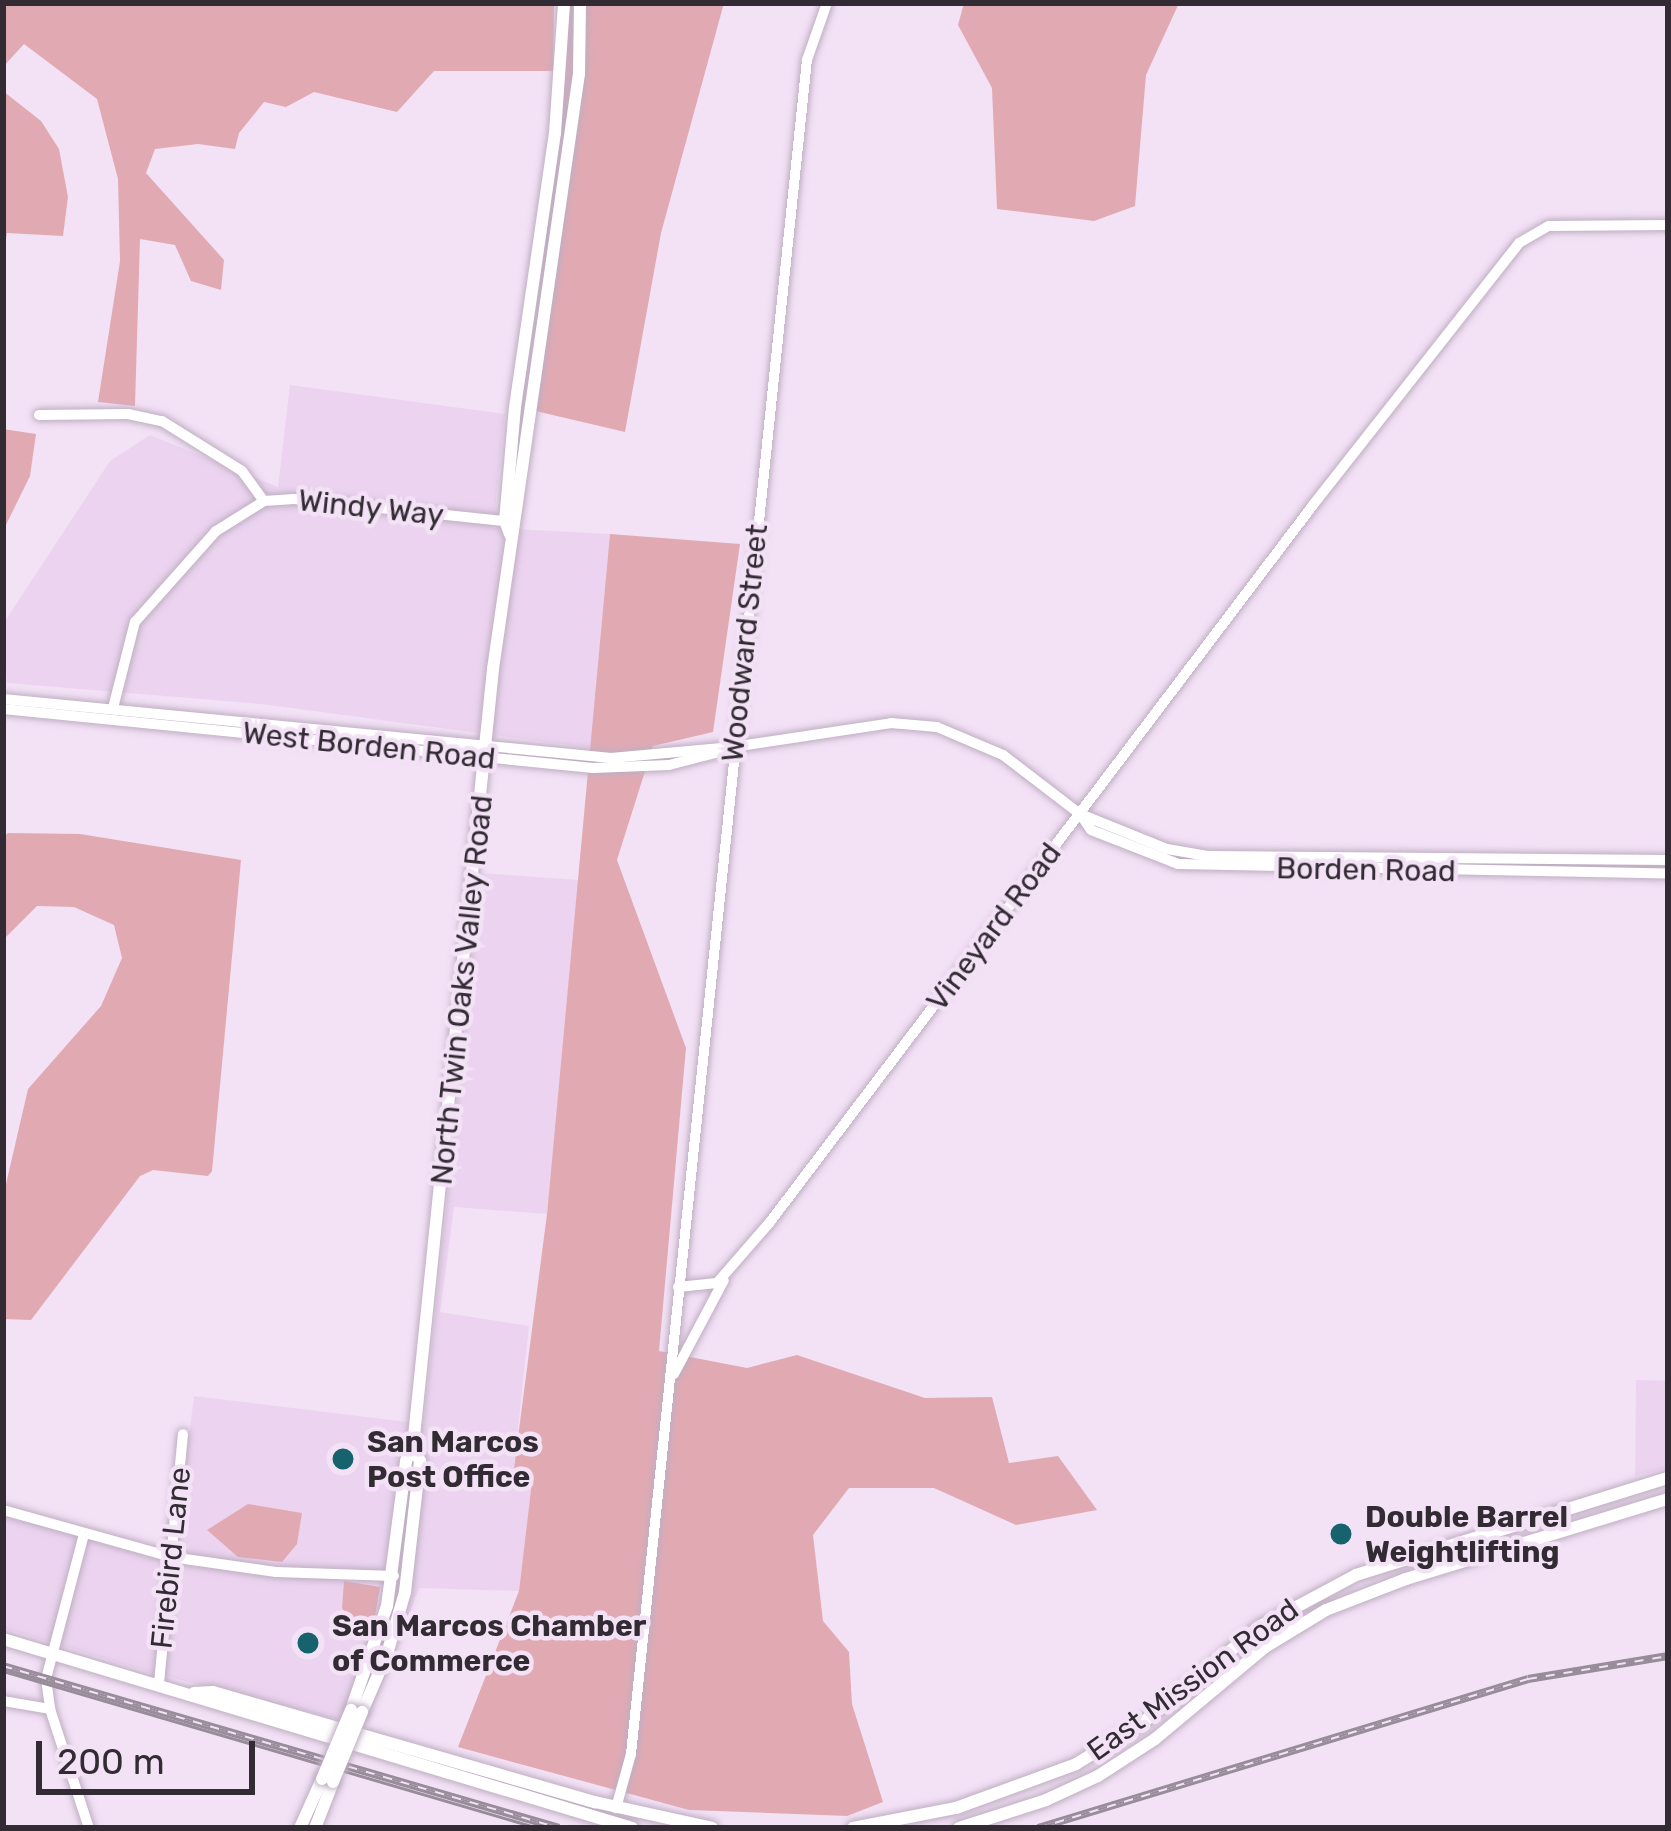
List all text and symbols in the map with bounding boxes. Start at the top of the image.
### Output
street label: Windy Way [296,482,446,534]
street label: Woodward Street [715,522,775,764]
street label: West Borden Road [241,715,497,777]
street label: North Twin Oaks Valley Road [424,792,500,1188]
street label: Vineyard Road [919,836,1069,1018]
street label: Borden Road [1276,850,1456,890]
place label: San Marcos Post Office [367,1424,539,1494]
marker: San Marcos Post Office [330,1446,356,1472]
street label: Firebird Lane [144,1465,198,1651]
place label: Double Barrel Weightlifting [1365,1499,1568,1570]
marker: Double Barrel Weightlifting [1328,1521,1354,1547]
street label: East Mission Road [1081,1591,1305,1769]
place label: San Marcos Chamber of Commerce [332,1608,646,1678]
marker: San Marcos Chamber of Commerce [295,1630,321,1656]
scale bar [42,1717,261,1791]
text: 200 m [57,1740,165,1783]

